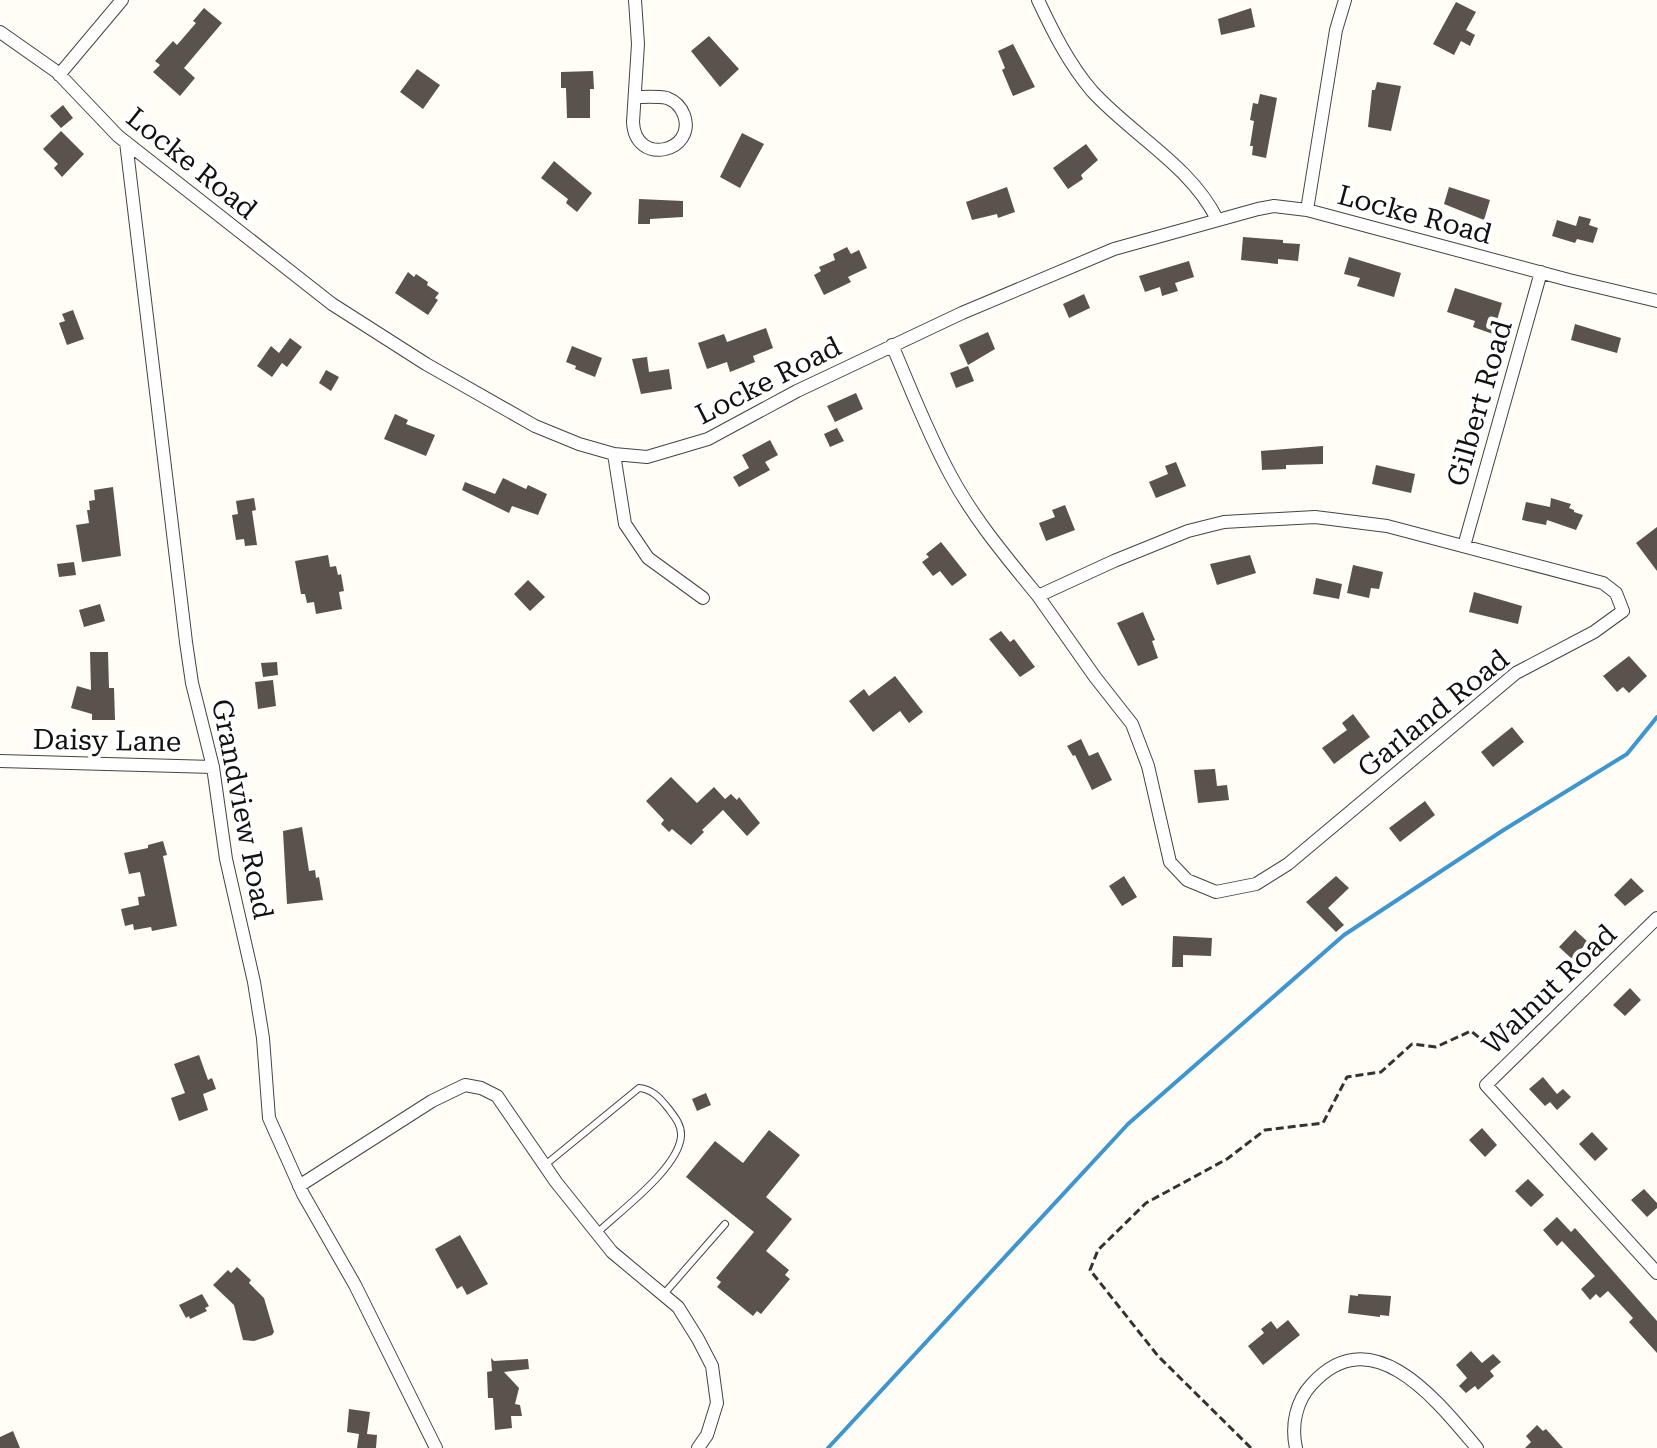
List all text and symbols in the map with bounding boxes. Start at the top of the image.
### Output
street label: Locke Road [120,101,264,226]
street label: Locke Road [1334,178,1496,251]
street label: Gilbert Road [1440,316,1519,490]
street label: Locke Road [690,330,846,431]
street label: Garland Road [1351,642,1515,784]
street label: Grandview Road [205,696,280,922]
street label: Daisy Lane [32,723,182,758]
street label: Walnut Road [1476,917,1623,1061]

